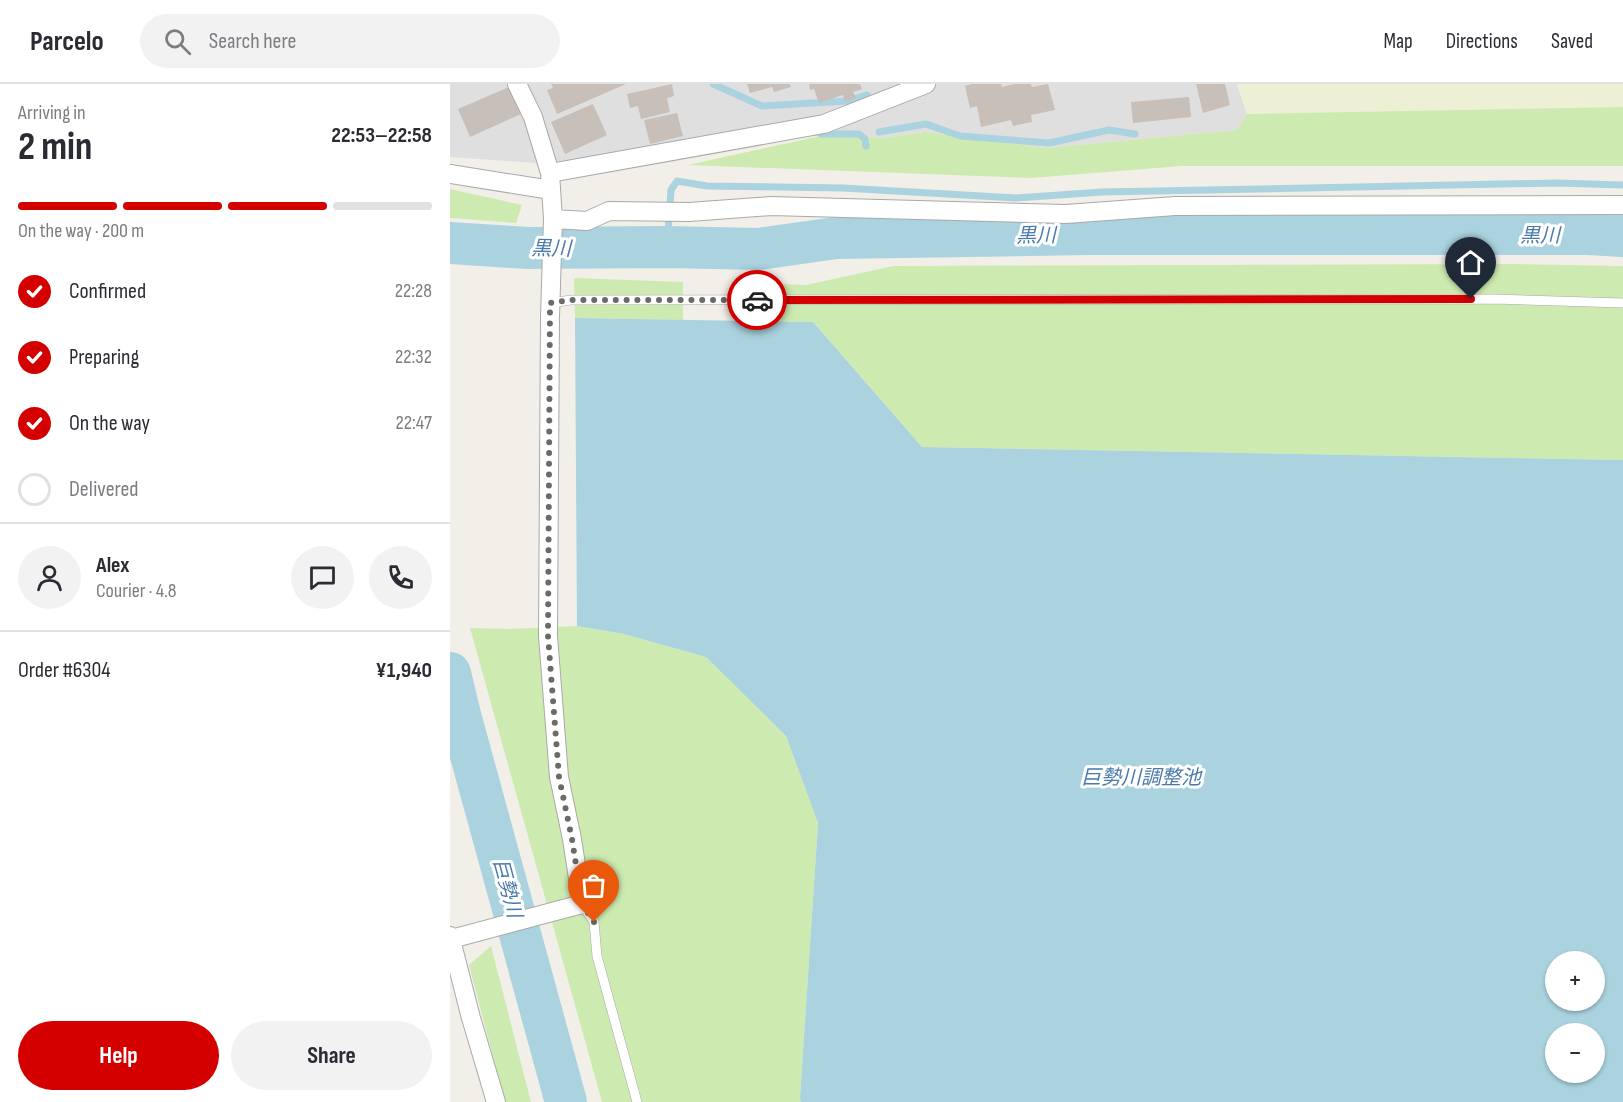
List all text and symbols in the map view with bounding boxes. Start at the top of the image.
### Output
search box [140,14,560,68]
text: Parcelo [30,25,104,58]
icon: search [161,25,194,58]
text: Search here [209,28,296,55]
text: Map [1383,29,1413,54]
text: Directions [1446,29,1518,54]
text: Saved [1551,29,1593,54]
text: Arriving in [18,101,86,125]
text: 22:53–22:58 [331,122,432,149]
text: 2 min [18,124,92,171]
text: On the way · 200 m [18,219,144,243]
water label: 黒川 [1016,224,1058,248]
water label: 黒川 [1520,224,1562,248]
water label: 黒川 [531,237,573,261]
pin [1445,237,1496,299]
icon: home [1454,246,1487,279]
courier [727,270,787,330]
icon: check [18,275,51,308]
text: Confirmed [69,278,146,305]
text: 22:28 [395,279,432,303]
icon: car [741,284,774,317]
icon: check [18,341,51,374]
text: Preparing [69,344,139,371]
text: 22:32 [395,345,432,369]
icon: check [18,407,51,440]
text: On the way [69,410,150,437]
text: 22:47 [396,411,432,435]
text: Delivered [69,476,138,503]
button: person [18,546,81,609]
button: chat [291,546,354,609]
button: phone [369,546,432,609]
text: Alex [96,552,129,579]
text: Courier · 4.8 [96,579,177,603]
text: Order #6304 [18,657,111,684]
text: ¥1,940 [375,657,432,684]
water label: 巨勢川調整池 [1081,766,1203,790]
water label: 巨勢川 [488,856,527,922]
pin [568,860,619,922]
icon: bag [577,869,610,902]
map controls [1545,951,1605,1083]
button: + [1545,951,1605,1011]
button: Help [18,1021,219,1090]
button: Share [231,1021,432,1090]
button: − [1545,1023,1605,1083]

